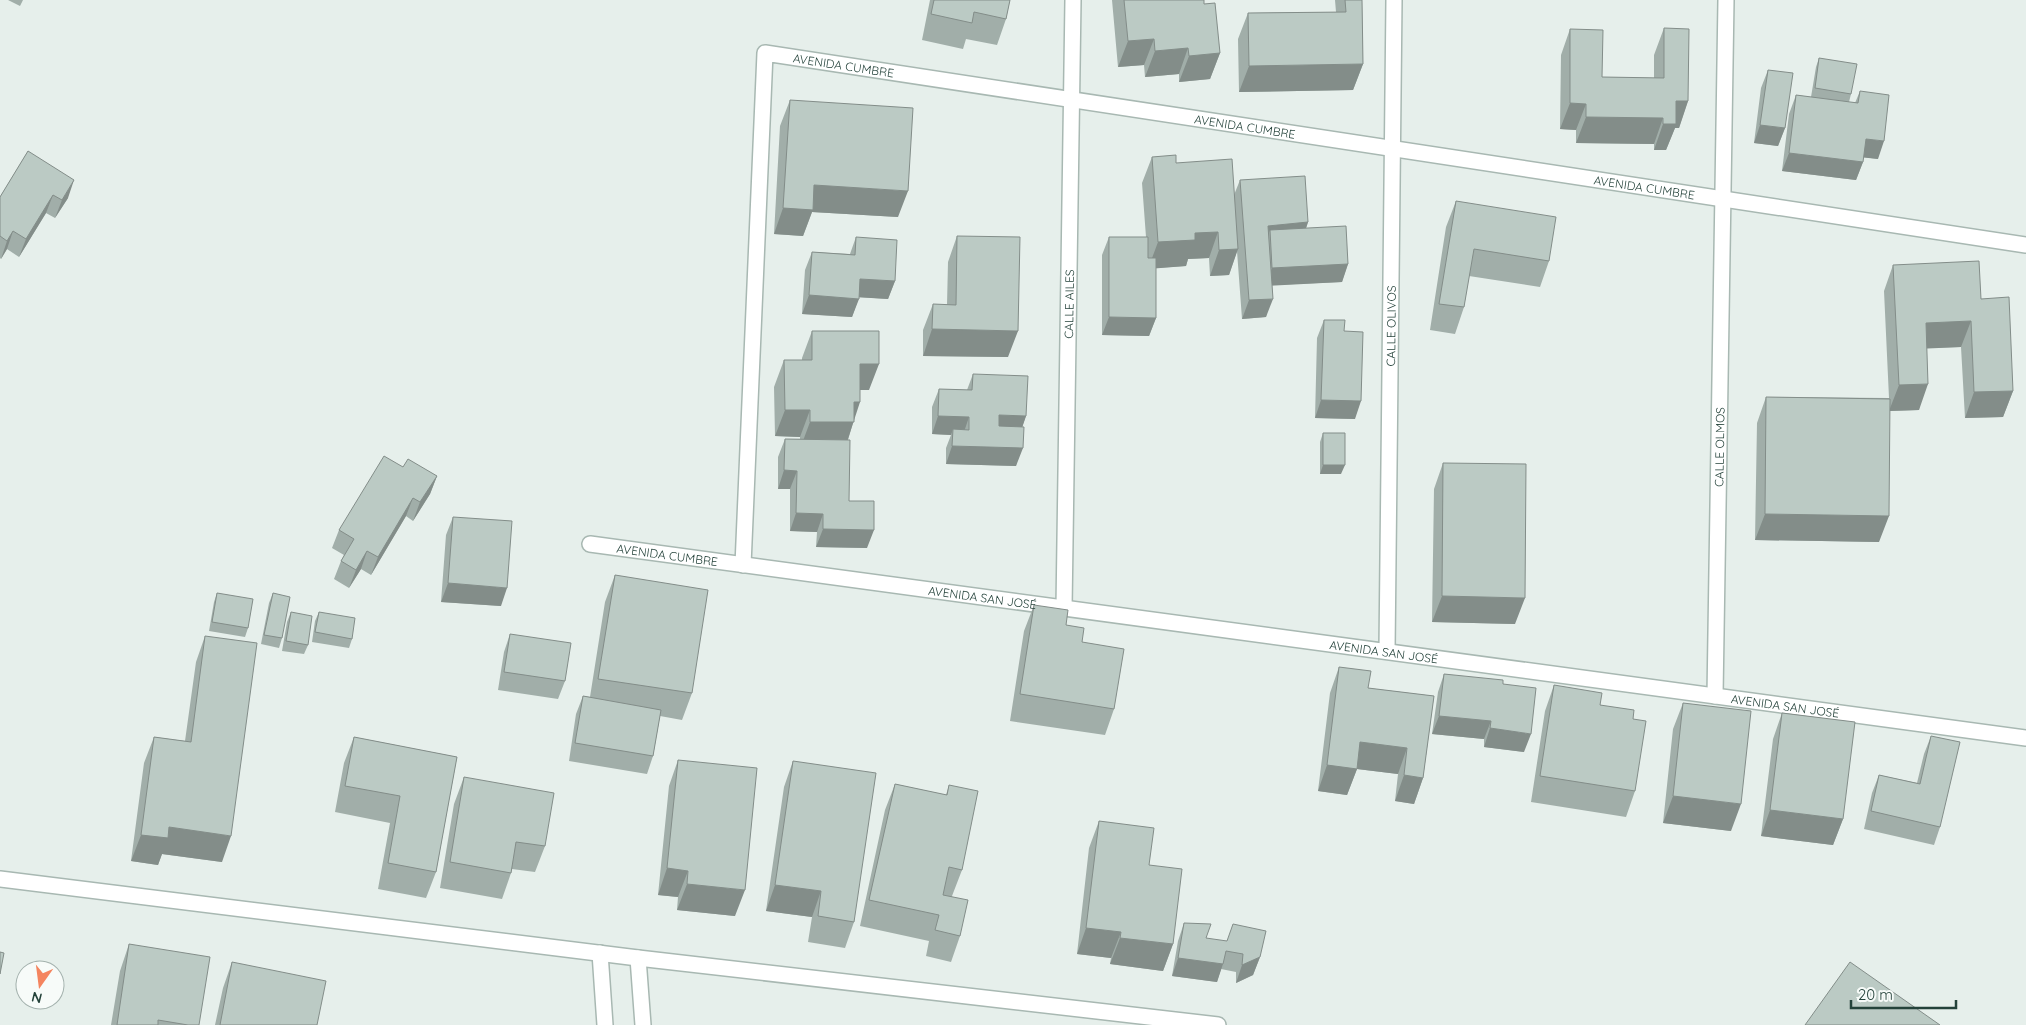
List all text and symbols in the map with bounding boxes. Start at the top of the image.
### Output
street label: AVENIDA CUMBRE [792,50,895,80]
street label: AVENIDA CUMBRE [1193,111,1297,141]
street label: AVENIDA CUMBRE [1593,172,1696,202]
street label: CALLE AILES [1060,269,1077,339]
street label: CALLE OLIVOS [1383,285,1398,367]
street label: CALLE OLMOS [1711,407,1727,487]
street label: AVENIDA CUMBRE [616,540,719,569]
street label: AVENIDA SAN JOSÉ [927,582,1038,612]
street label: AVENIDA SAN JOSÉ [1329,637,1439,666]
street label: AVENIDA SAN JOSÉ [1730,691,1840,720]
north arrow [15,960,65,1010]
scale bar [1851,978,1956,1010]
text: 20 m [1858,985,1893,1004]
text: N [30,988,44,1008]

